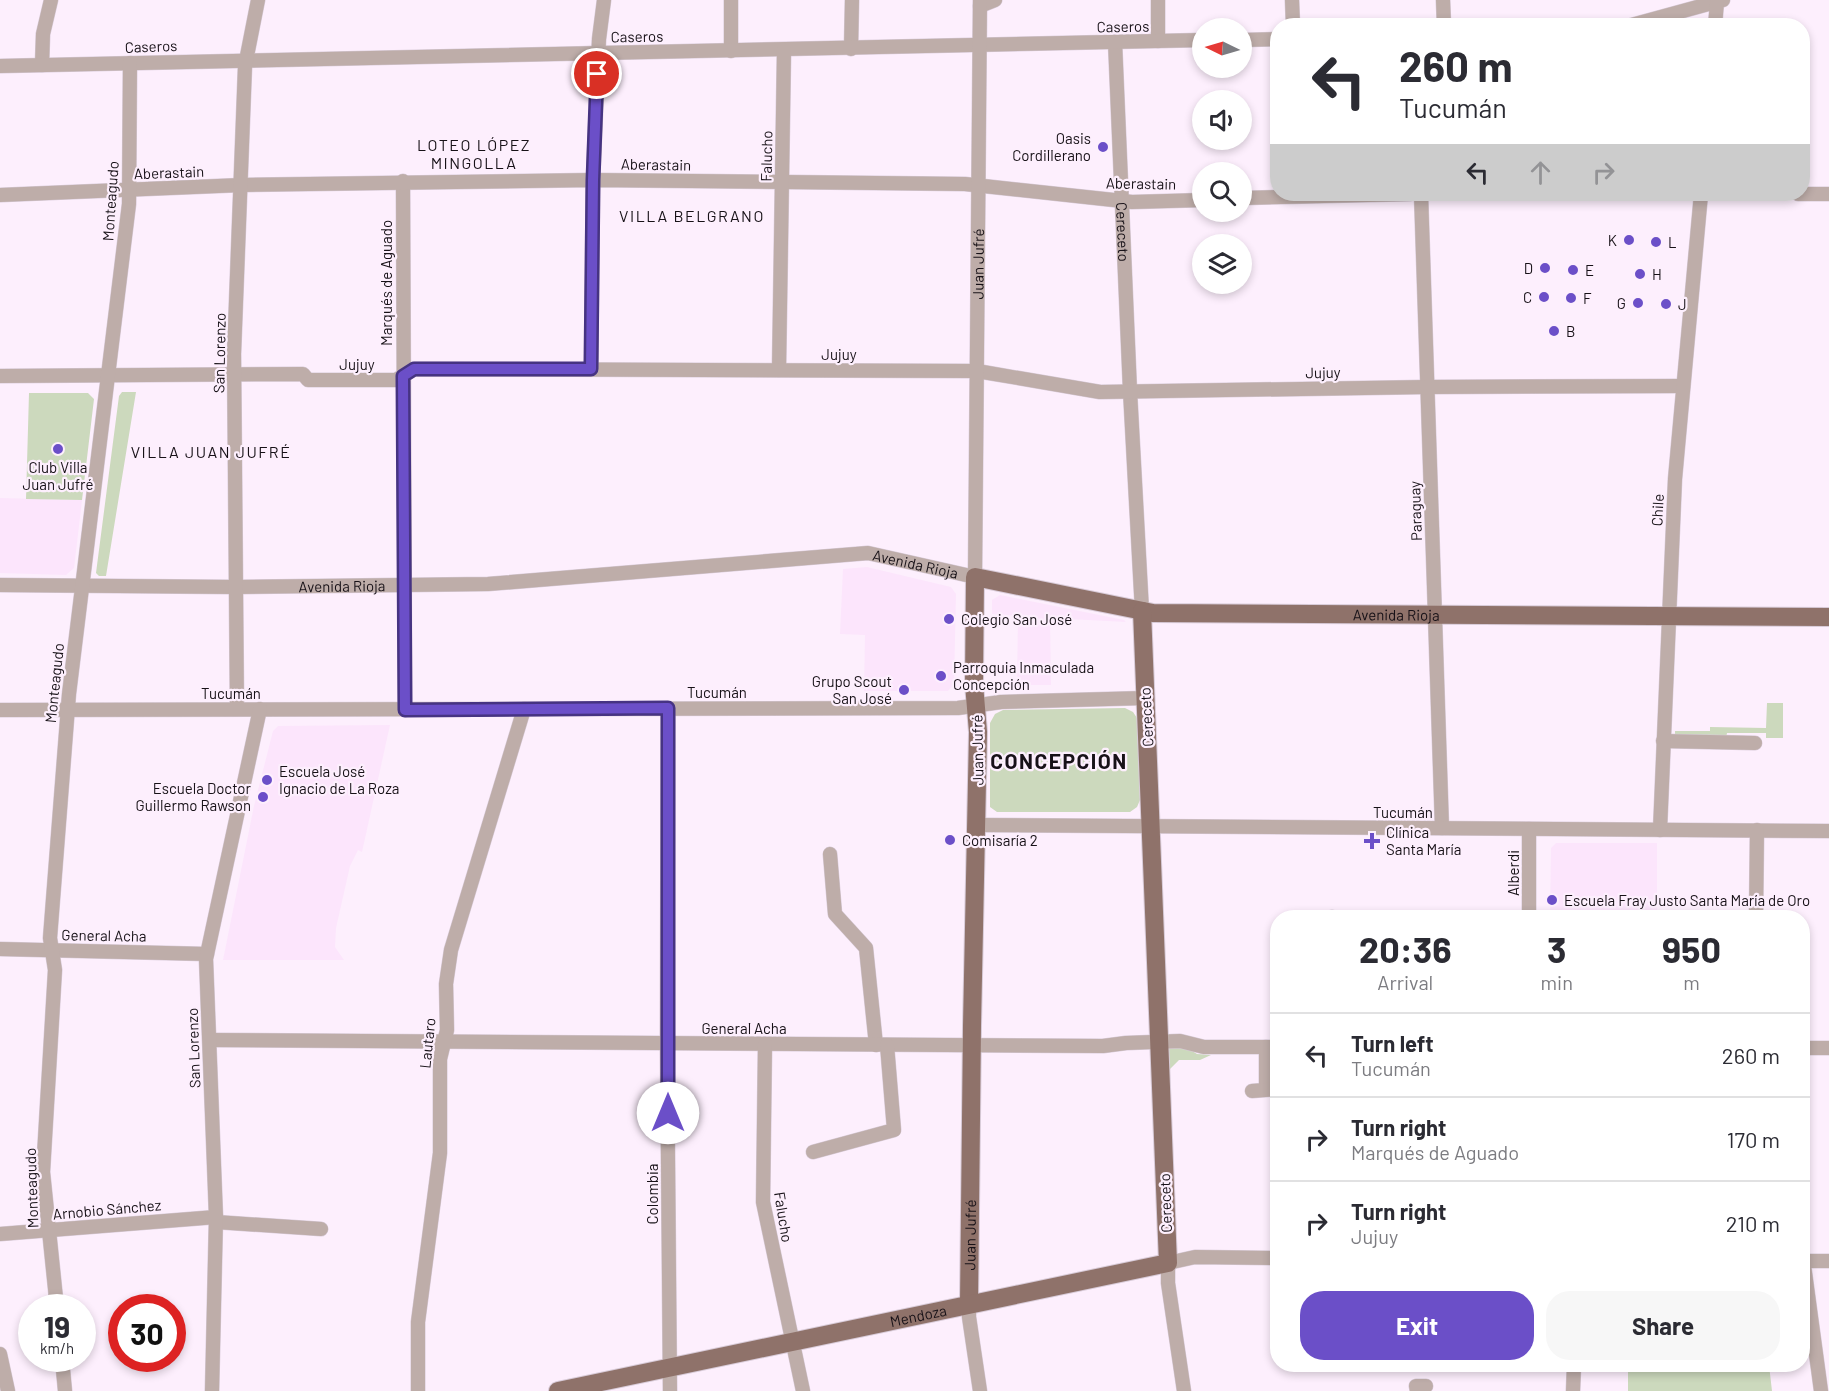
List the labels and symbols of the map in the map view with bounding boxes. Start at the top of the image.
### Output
street label: Caseros [1097,17,1149,35]
north arrow [1192,18,1252,78]
street label: Caseros [611,27,663,45]
street label: Caseros [124,36,178,56]
pin [571,48,622,99]
place label: Oasis Cordillerano [1012,129,1091,164]
street label: Falucho [757,130,775,182]
district label: LOTEO LÓPEZ MINGOLLA [417,135,531,172]
marker: Oasis Cordillerano [1096,140,1110,154]
street label: Aberastain [621,154,691,174]
street label: Monteagudo [98,160,122,242]
street label: Aberastain [133,162,205,182]
street label: Aberastain [1106,173,1176,193]
street label: Cereceto [1113,202,1133,262]
district label: VILLA BELGRANO [619,206,765,225]
street label: Marqués de Aguado [377,220,395,346]
street label: Juan Jufré [968,228,987,299]
place label: K [1608,231,1617,249]
marker: K [1622,233,1636,247]
place label: L [1668,233,1677,251]
marker: L [1649,235,1663,249]
place label: D [1524,259,1533,277]
marker: D [1538,261,1552,275]
place label: E [1585,261,1594,279]
marker: E [1566,263,1580,277]
place label: H [1652,265,1662,283]
marker: H [1633,267,1647,281]
place label: C [1523,288,1532,306]
place label: F [1583,289,1592,307]
marker: C [1537,290,1551,304]
marker: F [1564,291,1578,305]
place label: G [1617,294,1626,312]
place label: J [1678,295,1687,313]
marker: G [1631,296,1645,310]
marker: J [1659,297,1673,311]
street label: San Lorenzo [209,313,229,393]
place label: B [1566,322,1575,340]
marker: B [1547,324,1561,338]
street label: Jujuy [821,345,857,363]
street label: Jujuy [339,355,375,373]
street label: Jujuy [1305,363,1341,381]
marker: Club Villa Juan Jufré [51,442,65,456]
district label: VILLA JUAN JUFRÉ [131,442,291,461]
place label: Club Villa Juan Jufré [23,458,93,493]
street label: Paraguay [1405,481,1425,541]
street label: Chile [1647,493,1667,527]
street label: Avenida Rioja [871,545,960,582]
street label: Avenida Rioja [298,576,386,595]
street label: Avenida Rioja [1353,605,1440,624]
place label: Colegio San José [961,610,1072,628]
marker: Colegio San José [942,612,956,626]
street label: Monteagudo [41,642,67,724]
place label: Parroquia Inmaculada Concepción [953,658,1094,693]
marker: Parroquia Inmaculada Concepción [934,669,948,683]
place label: Grupo Scout San José [812,672,892,707]
street label: Tucumán [687,683,747,701]
marker: Grupo Scout San José [897,683,911,697]
street label: Tucumán [201,684,261,702]
street label: Cereceto [1135,687,1157,747]
street label: Juan Jufré [967,714,987,786]
district label: CONCEPCIÓN [990,748,1128,773]
place label: Escuela José Ignacio de La Roza [279,762,399,797]
marker: Escuela José Ignacio de La Roza [260,773,274,787]
place label: Escuela Doctor Guillermo Rawson [136,779,252,814]
marker: Escuela Doctor Guillermo Rawson [256,790,270,804]
street label: Tucumán [1373,803,1433,821]
place label: Clínica Santa María [1386,823,1461,858]
place label: Comisaría 2 [962,831,1038,849]
marker: Clínica Santa María [1363,832,1381,850]
marker: Comisaría 2 [943,833,957,847]
street label: Alberdi [1504,850,1522,896]
place label: Escuela Fray Justo Santa María de Oro [1564,891,1810,909]
marker: Escuela Fray Justo Santa María de Oro [1545,893,1559,907]
street label: General Acha [61,925,147,945]
street label: San Lorenzo [183,1007,203,1089]
street label: Lautaro [415,1017,439,1069]
street label: General Acha [701,1019,787,1037]
position arrow [636,1081,700,1145]
street label: Monteagudo [21,1148,41,1228]
street label: Colombia [643,1164,661,1224]
street label: Cereceto [1155,1173,1175,1233]
street label: Falucho [771,1190,797,1244]
street label: Arnobio Sánchez [52,1195,162,1223]
street label: Juan Jufré [960,1199,979,1271]
speed limit sign: 30 [108,1294,186,1372]
street label: Mendoza [888,1301,948,1330]

